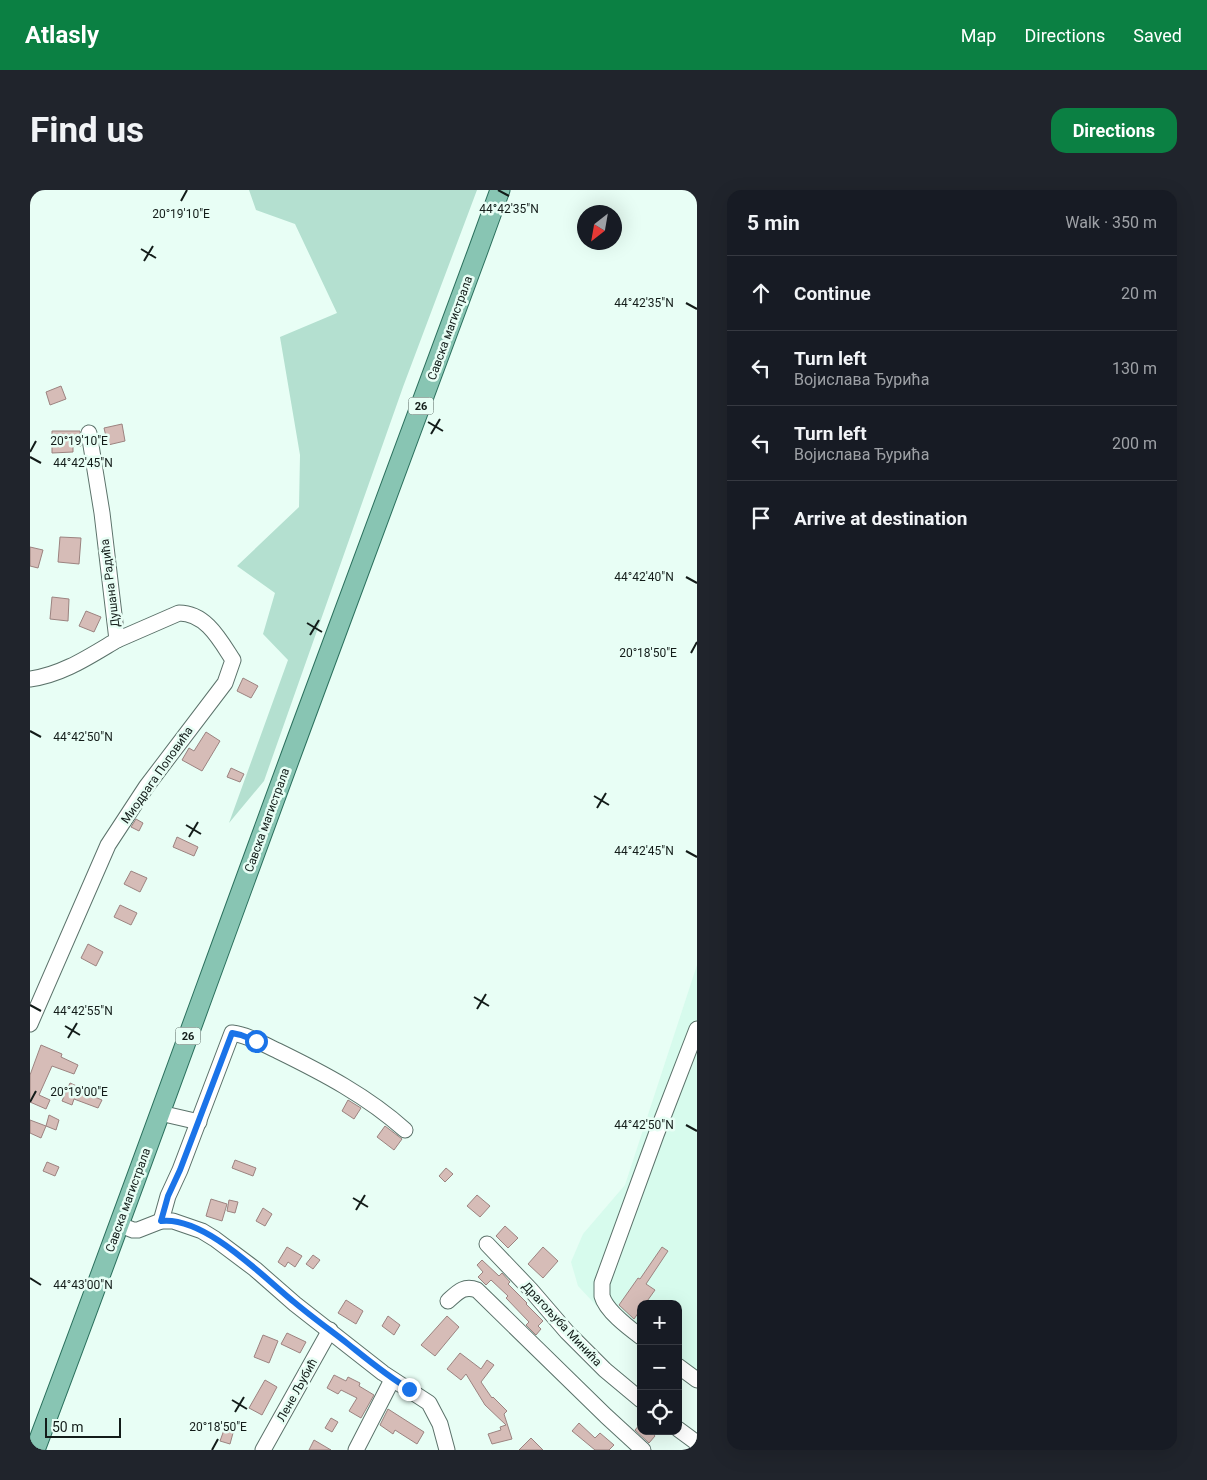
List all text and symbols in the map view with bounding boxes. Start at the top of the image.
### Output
text: Atlasly [25,21,99,49]
text: Map [961,25,996,46]
text: Directions [1024,25,1105,46]
text: Saved [1133,25,1182,46]
button: Directions [1051,108,1177,153]
text: Find us [30,110,144,151]
text: 44°42'35"N [479,202,539,216]
north arrow [577,205,622,250]
text: 20°19'10"E [152,207,210,221]
text: 5 min [747,211,800,235]
text: Walk · 350 m [1065,213,1157,232]
street label: Савска магистрала [425,274,475,382]
icon: ahead [747,279,775,307]
text: Continue [794,282,871,305]
text: 20 m [1121,284,1157,303]
text: 44°42'35"N [614,296,674,310]
text: Turn left [794,347,867,370]
icon: left [747,354,775,382]
text: 130 m [1112,359,1157,378]
text: Војислава Ђурића [794,370,929,389]
road number: 26 [408,398,434,415]
text: Turn left [794,422,867,445]
icon: left [747,429,775,457]
text: 20°19'10"E [50,434,108,448]
text: 200 m [1112,434,1157,453]
text: Војислава Ђурића [794,445,929,464]
text: 44°42'45"N [53,456,113,470]
icon: arrive [747,504,775,532]
text: Arrive at destination [794,507,967,530]
street label: Душана Радића [98,538,122,628]
text: 44°42'40"N [614,570,674,584]
text: 20°18'50"E [619,646,677,660]
street label: Миодрага Поповића [118,724,196,826]
text: 44°42'50"N [53,730,113,744]
street label: Савска магистрала [242,766,292,874]
text: 44°42'45"N [614,844,674,858]
text: 44°42'55"N [53,1004,113,1018]
road number: 26 [176,1028,200,1044]
route start [245,1030,268,1053]
text: 20°19'00"E [50,1085,108,1099]
text: 44°42'50"N [614,1118,674,1132]
street label: Савска магистрала [103,1146,153,1254]
text: 44°43'00"N [53,1278,113,1292]
street label: Драгољуба Минића [519,1279,605,1369]
map controls [637,1300,682,1435]
button: + [637,1300,682,1345]
button: − [637,1345,682,1390]
street label: Лене Љубић [274,1356,320,1424]
route end [398,1378,421,1401]
button: locate [637,1390,682,1435]
scale bar [45,1415,121,1438]
text: 50 m [52,1419,84,1435]
text: 20°18'50"E [189,1420,247,1434]

